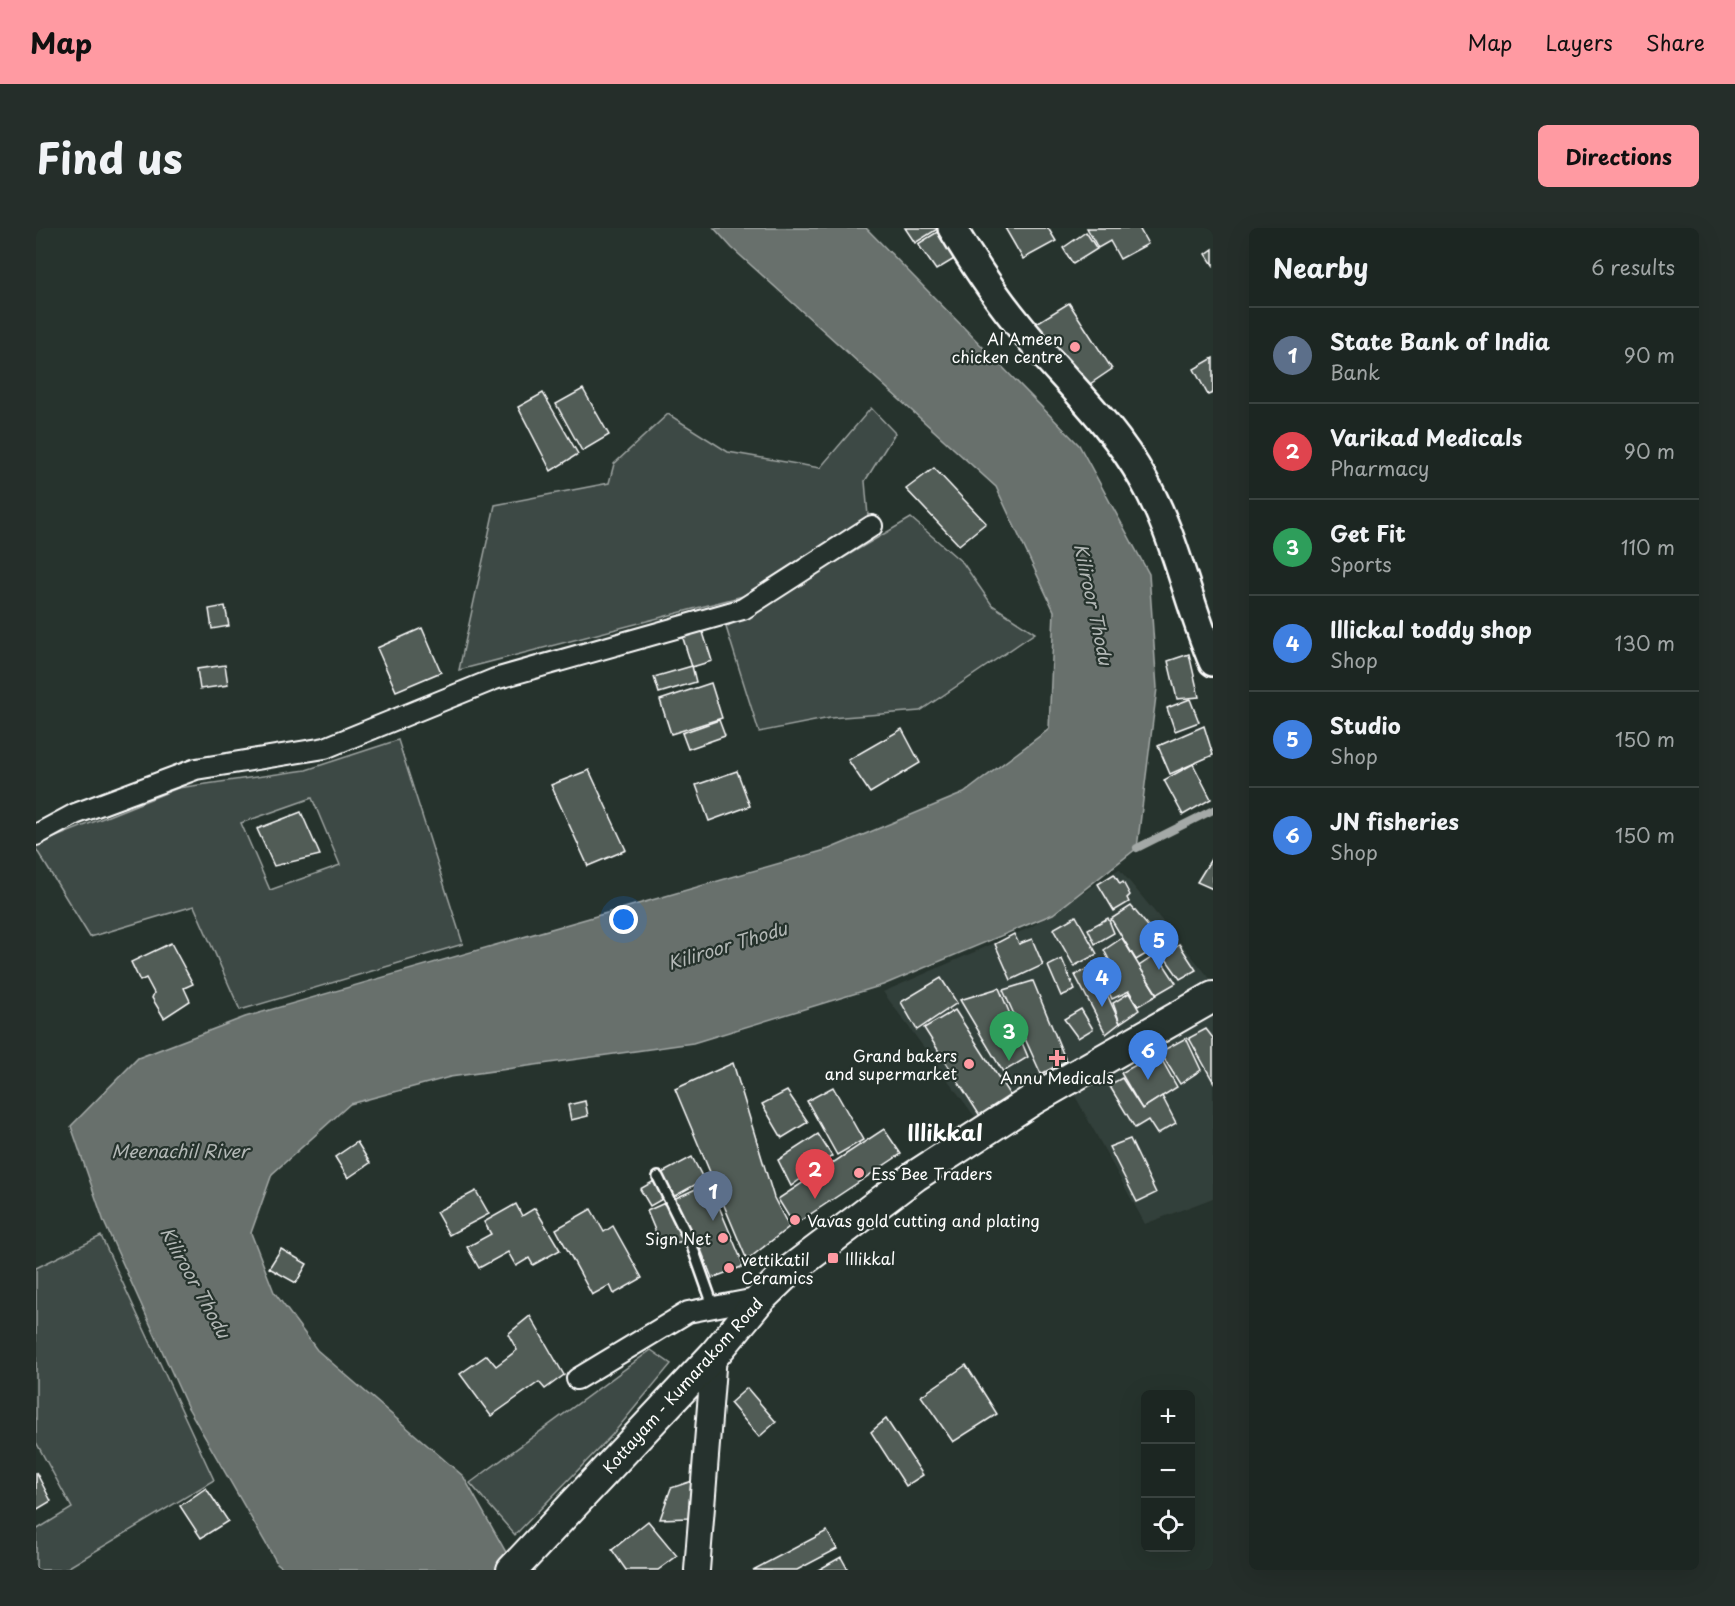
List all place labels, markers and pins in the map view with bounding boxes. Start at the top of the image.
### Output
place label: Al Ameen chicken centre [952,326,1063,368]
marker: Al Ameen chicken centre [1068,340,1082,354]
pin: 5 [1140,920,1178,970]
pin: 4 [1082,958,1122,1007]
pin: 3 [990,1012,1028,1061]
pin: 6 [1128,1030,1168,1080]
place label: Grand bakers and supermarket [825,1043,957,1085]
marker: Annu Medicals [1050,1051,1064,1065]
marker: Grand bakers and supermarket [962,1057,976,1071]
place label: Annu Medicals [1000,1065,1114,1089]
pin: 2 [796,1150,834,1199]
place label: Ess Bee Traders [871,1161,992,1185]
marker: Ess Bee Traders [852,1166,866,1180]
pin: 1 [694,1172,732,1221]
place label: Vavas gold cutting and plating [807,1208,1040,1232]
marker: Vavas gold cutting and plating [788,1213,802,1227]
place label: Sign Net [645,1226,711,1250]
marker: Sign Net [716,1231,730,1245]
place label: Illikkal [845,1246,895,1270]
place label: vettikatil Ceramics [741,1247,813,1289]
marker: Illikkal [826,1251,840,1265]
marker: vettikatil Ceramics [722,1261,736,1275]

